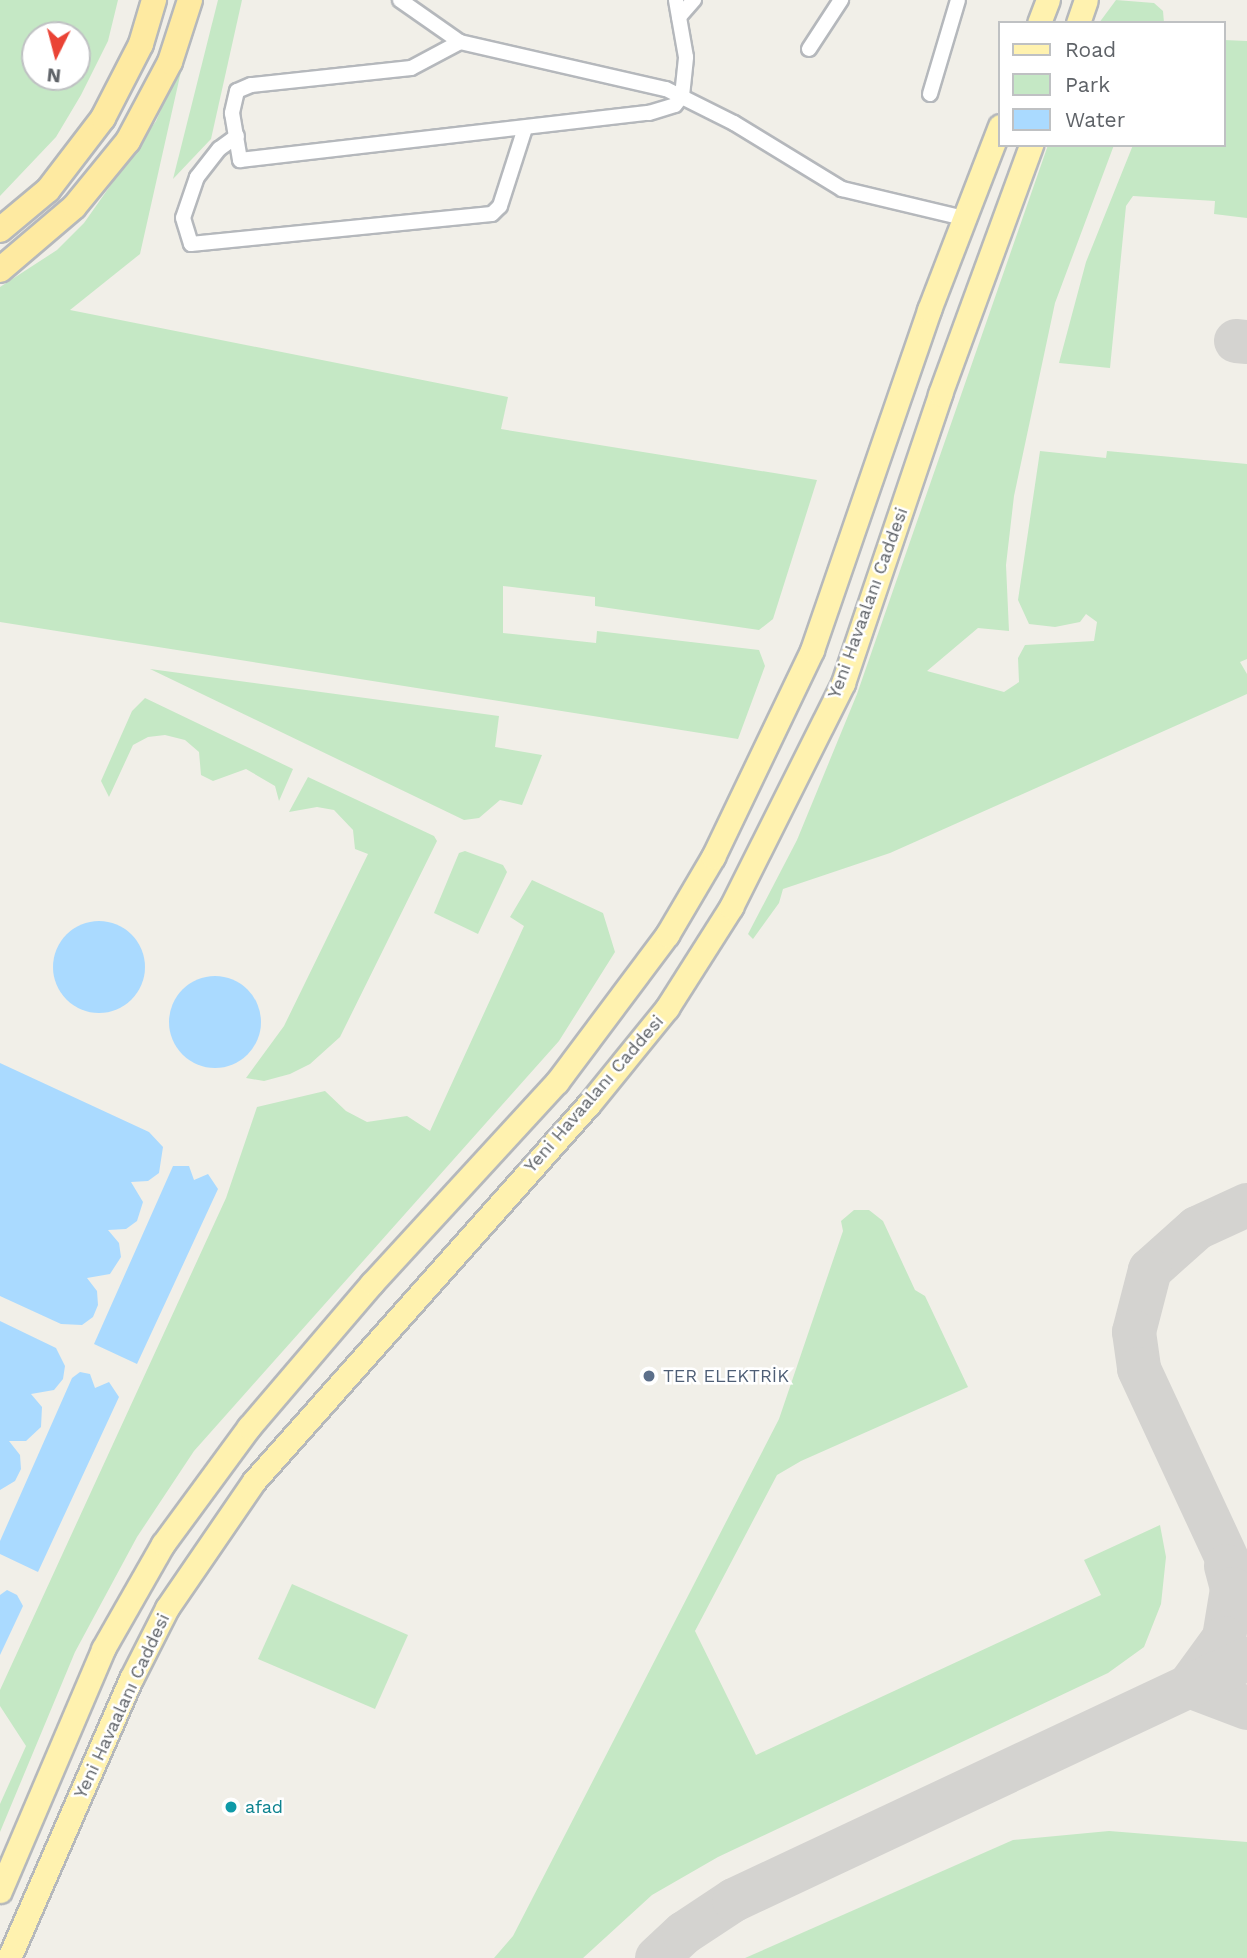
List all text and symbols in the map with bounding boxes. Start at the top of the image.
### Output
north arrow [21,21,91,91]
legend [998,21,1226,147]
text: Road [1065,37,1116,62]
text: N [46,63,62,88]
text: Park [1065,72,1110,97]
text: Water [1065,107,1125,132]
street label: Yeni Havaalanı Caddesi [823,505,913,701]
street label: Yeni Havaalanı Caddesi [520,1011,668,1177]
place label: TER ELEKTRİK [663,1365,789,1387]
marker: TER ELEKTRİK [641,1368,657,1384]
street label: Yeni Havaalanı Caddesi [70,1610,174,1802]
place label: afad [245,1796,283,1818]
marker: afad [223,1799,239,1815]

